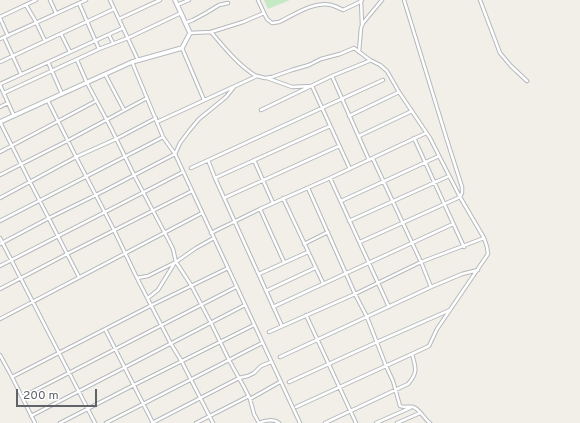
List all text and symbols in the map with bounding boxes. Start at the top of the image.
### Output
scale bar [18,381,99,407]
text: 200 m [23,388,59,404]

